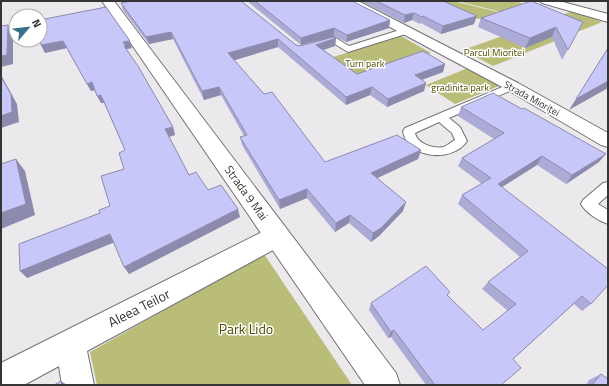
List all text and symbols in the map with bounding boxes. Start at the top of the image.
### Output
north arrow [8,8,48,48]
text: N [28,16,46,30]
park label: Parcul Mioritei [464,45,524,60]
park label: Turn park [345,56,385,71]
street label: Strada Mioriței [501,77,563,120]
park label: gradinita park [431,80,489,95]
street label: Strada 9 Mai [220,161,273,224]
street label: Aleea Teilor [104,283,174,332]
park label: Park Lido [219,318,273,339]

